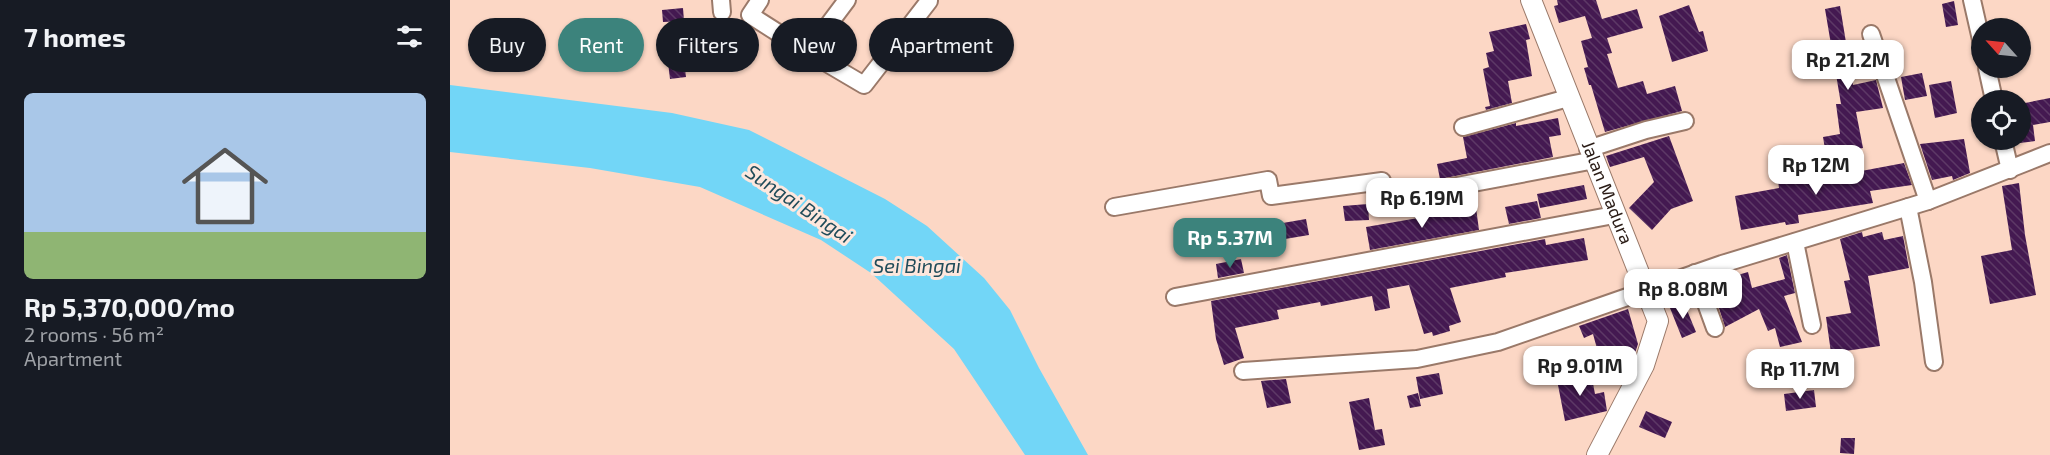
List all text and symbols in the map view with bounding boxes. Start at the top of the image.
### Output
chip: Buy [468,18,546,72]
chip: Rent [558,18,644,72]
chip: Filters [656,18,759,72]
chip: New [771,18,857,72]
chip: Apartment [869,18,1014,72]
north arrow [1971,18,2031,78]
map controls [1971,18,2031,150]
icon: filters [393,20,426,53]
text: 7 homes [24,21,126,52]
pin: Rp 21.2M [1786,40,1910,91]
text: Rp 21.2M [1806,47,1890,71]
button: locate [1971,90,2031,150]
icon: home [171,132,279,240]
street label: Jalan Madura [1578,137,1638,247]
pin: Rp 12M [1767,145,1865,196]
text: Rp 12M [1782,152,1850,176]
water label: Sungai Bingai [742,159,857,248]
pin: Rp 6.19M [1360,178,1484,229]
text: Rp 6.19M [1380,185,1464,209]
pin: Rp 5.37M [1168,218,1292,269]
text: Rp 5.37M [1187,225,1273,249]
water label: Sei Bingai [873,253,961,277]
pin: Rp 8.08M [1621,269,1745,320]
text: Rp 8.08M [1638,276,1728,300]
text: Rp 5,370,000/mo [24,291,235,322]
text: 2 rooms · 56 m² [24,322,164,346]
text: Apartment [24,346,122,370]
pin: Rp 9.01M [1518,346,1642,397]
pin: Rp 11.7M [1738,349,1862,400]
text: Rp 9.01M [1537,353,1623,377]
text: Rp 11.7M [1760,356,1840,380]

